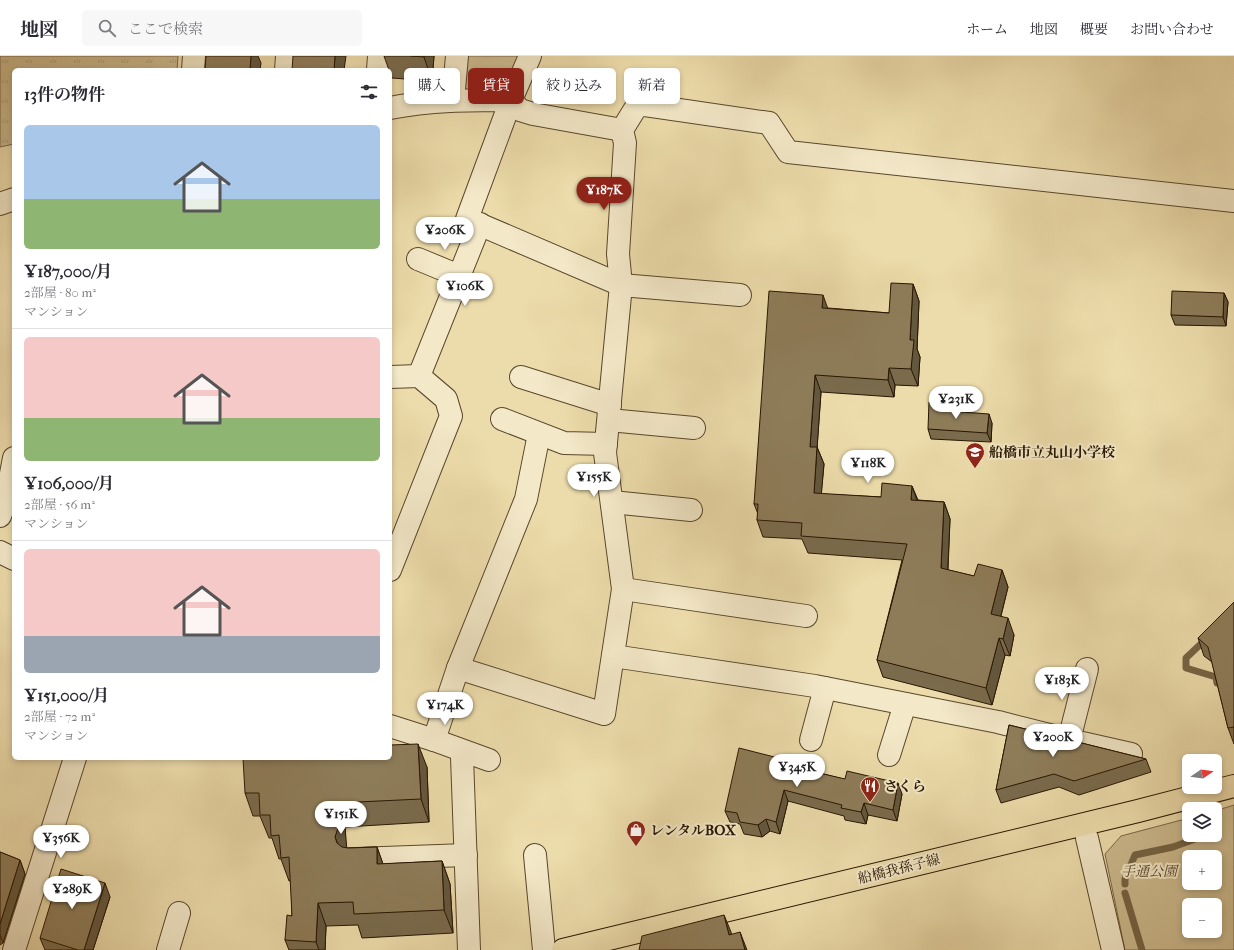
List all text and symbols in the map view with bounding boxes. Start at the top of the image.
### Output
search box [82,10,362,46]
icon: search [96,17,118,39]
text: 地図 [20,19,58,41]
text: ここで検索 [128,20,203,38]
text: ホーム [966,21,1008,38]
text: 地図 [1030,21,1058,38]
text: 概要 [1080,21,1108,38]
text: お問い合わせ [1130,21,1214,38]
chip: 購入 [404,68,460,104]
chip: 賃貸 [468,68,524,104]
chip: 絞り込み [532,68,616,104]
chip: 新着 [624,68,680,104]
icon: filters [358,81,380,103]
text: 13件の物件 [24,84,105,104]
icon: home [166,151,238,223]
pin: ¥187K [576,177,632,211]
text: ¥187K [585,182,623,197]
pin: ¥206K [417,217,473,251]
text: ¥206K [425,222,465,237]
text: ¥187,000/月 [24,261,113,281]
pin: ¥106K [437,273,493,307]
text: ¥106K [446,278,484,293]
text: 2部屋 · 80 m² [24,285,96,300]
text: マンション [24,304,88,319]
icon: home [166,363,238,435]
pin: ¥231K [928,386,984,420]
text: ¥231K [938,391,974,406]
school or university icon: 船橋市立丸山小学校 [964,441,986,469]
place label: 船橋市立丸山小学校 [989,444,1115,461]
pin: ¥118K [840,450,896,484]
text: ¥118K [850,455,886,470]
pin: ¥155K [566,464,622,498]
text: ¥155K [576,469,612,484]
text: ¥106,000/月 [24,473,115,493]
text: 2部屋 · 56 m² [24,497,95,512]
text: マンション [24,516,88,531]
icon: home [166,575,238,647]
pin: ¥183K [1034,667,1090,701]
text: ¥183K [1044,672,1080,687]
text: ¥151,000/月 [24,685,109,705]
pin: ¥174K [417,692,473,726]
text: ¥174K [426,697,464,712]
text: 2部屋 · 72 m² [24,709,95,724]
pin: ¥200K [1025,724,1081,758]
text: マンション [24,728,88,743]
text: ¥200K [1033,729,1073,744]
pin: ¥345K [769,754,825,788]
north arrow [1182,754,1222,794]
map controls [1182,754,1222,938]
text: ¥345K [778,759,816,774]
restaurant icon: さくら [859,775,881,803]
place label: さくら [884,778,926,795]
pin: ¥151K [313,801,369,835]
button: layers [1182,802,1222,842]
text: ¥151K [324,806,358,821]
shop icon: レンタルBOX [625,819,647,847]
place label: レンタルBOX [650,822,737,839]
pin: ¥356K [33,825,89,859]
text: ¥356K [42,830,80,845]
button: + [1182,850,1222,890]
street label: 船橋我孫子線 [856,851,942,887]
park label: 手通公園 [1121,863,1179,880]
pin: ¥289K [44,876,100,910]
text: ¥289K [52,881,92,896]
button: − [1182,898,1222,938]

